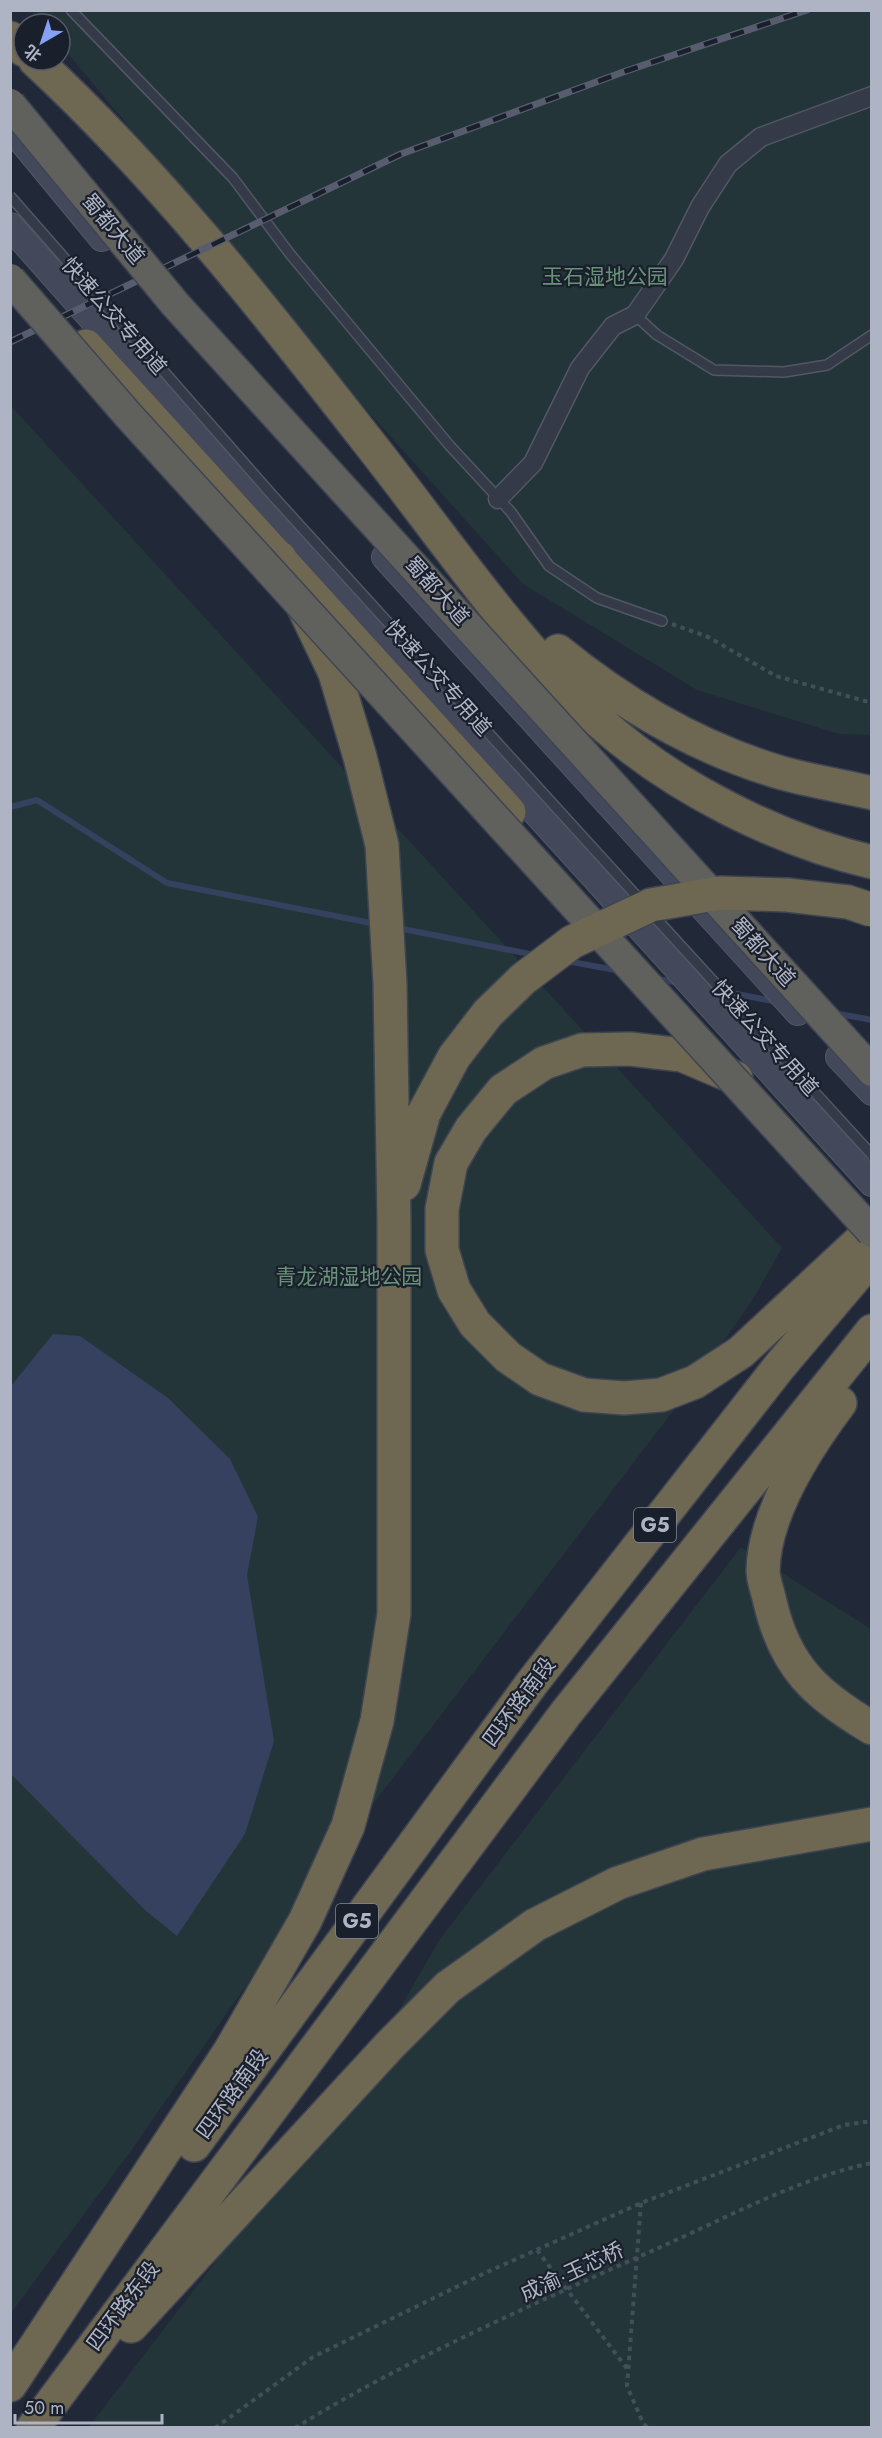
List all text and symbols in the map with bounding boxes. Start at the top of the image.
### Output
north arrow [12,12,72,72]
text: 北 [19,39,46,67]
street label: 蜀都大道 [75,187,151,271]
street label: 快速公交专用道 [54,251,174,381]
park label: 玉石湿地公园 [542,262,668,292]
street label: 蜀都大道 [398,550,476,632]
street label: 快速公交专用道 [378,613,498,743]
street label: 蜀都大道 [724,911,802,993]
street label: 快速公交专用道 [705,973,825,1103]
park label: 青龙湖湿地公园 [276,1262,423,1292]
road number: G5 [634,1508,676,1542]
street label: 四环路南段 [475,1651,563,1753]
road number: G5 [336,1904,378,1938]
street label: 四环路南段 [189,2043,275,2145]
street label: 成渝·玉芯桥 [515,2235,629,2309]
street label: 四环路东段 [79,2255,167,2357]
scale bar [15,2387,162,2425]
text: 50 m [24,2395,64,2421]

